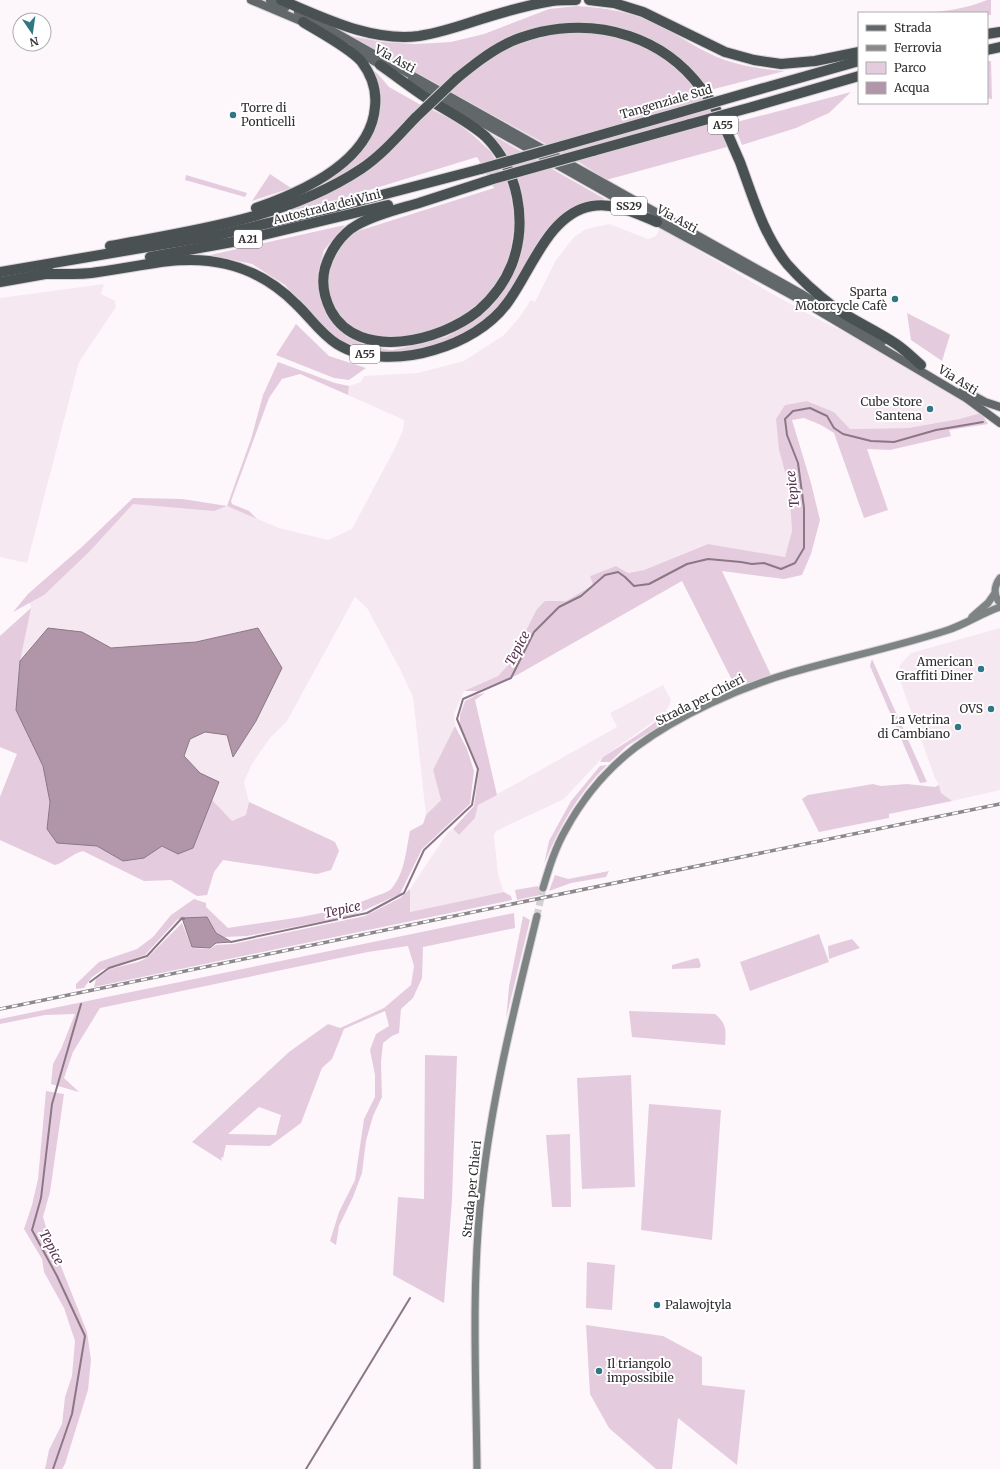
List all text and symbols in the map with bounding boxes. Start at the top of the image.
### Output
north arrow [12,12,52,52]
legend [858,12,988,104]
text: Strada [894,20,932,35]
text: N [28,34,40,50]
text: Ferrovia [894,40,942,55]
street label: Via Asti [371,41,418,76]
text: Parco [894,60,926,75]
text: Acqua [893,80,930,95]
street label: Tangenziale Sud [618,81,714,122]
place label: Torre di Ponticelli [241,100,295,129]
marker: Torre di Ponticelli [228,110,238,120]
road number: A55 [708,116,738,134]
street label: Autostrada dei Vini [271,186,382,227]
road number: SS29 [611,197,647,215]
street label: Via Asti [653,201,700,236]
road number: A21 [234,230,262,248]
place label: Sparta Motorcycle Cafè [795,284,888,313]
marker: Sparta Motorcycle Cafè [890,294,900,304]
road number: A55 [350,345,380,363]
street label: Via Asti [935,361,981,398]
place label: Cube Store Santena [861,394,923,423]
marker: Cube Store Santena [925,404,935,414]
water label: Tepice [782,469,803,509]
water label: Tepice [501,627,534,669]
place label: American Graffiti Diner [896,654,974,683]
marker: American Graffiti Diner [976,664,986,674]
street label: Strada per Chieri [653,671,747,728]
place label: OVS [959,701,983,716]
marker: OVS [986,704,996,714]
place label: La Vetrina di Cambiano [877,712,951,741]
marker: La Vetrina di Cambiano [953,722,963,732]
water label: Tepice [322,897,363,922]
street label: Strada per Chieri [459,1140,484,1238]
water label: Tepice [35,1227,68,1268]
place label: Palawojtyla [665,1297,732,1312]
marker: Palawojtyla [652,1300,662,1310]
place label: Il triangolo impossibile [607,1356,674,1385]
marker: Il triangolo impossibile [594,1366,604,1376]

